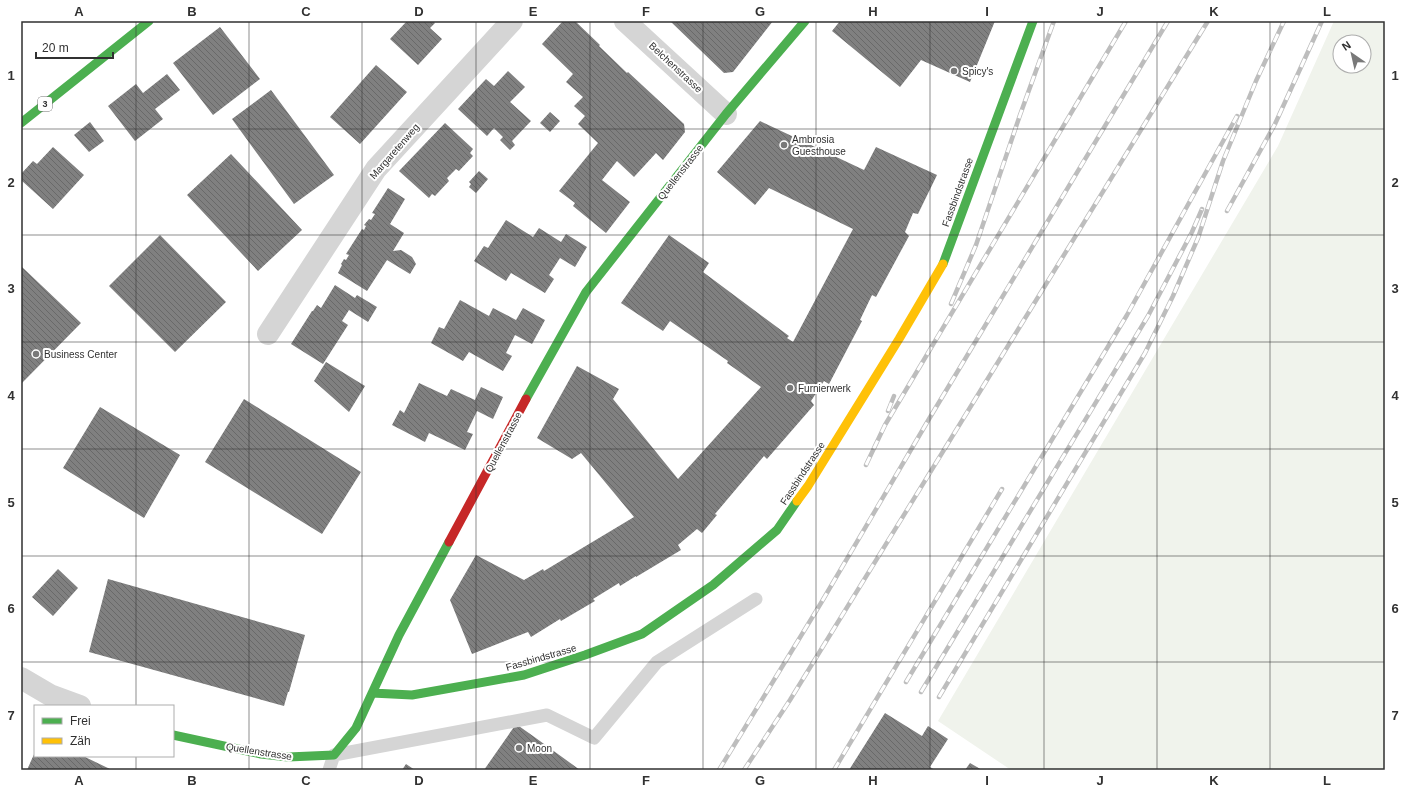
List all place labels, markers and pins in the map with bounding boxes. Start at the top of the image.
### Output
marker: Spicy's [949,66,959,76]
place label: Spicy's [962,66,993,77]
place label: Ambrosia Guesthouse [792,134,846,157]
marker: Ambrosia Guesthouse [779,140,789,150]
marker: Business Center [31,349,41,359]
place label: Business Center [44,349,118,360]
marker: Furnierwerk [785,383,795,393]
place label: Furnierwerk [798,383,852,394]
marker: Moon [514,743,524,753]
place label: Moon [527,743,552,754]

